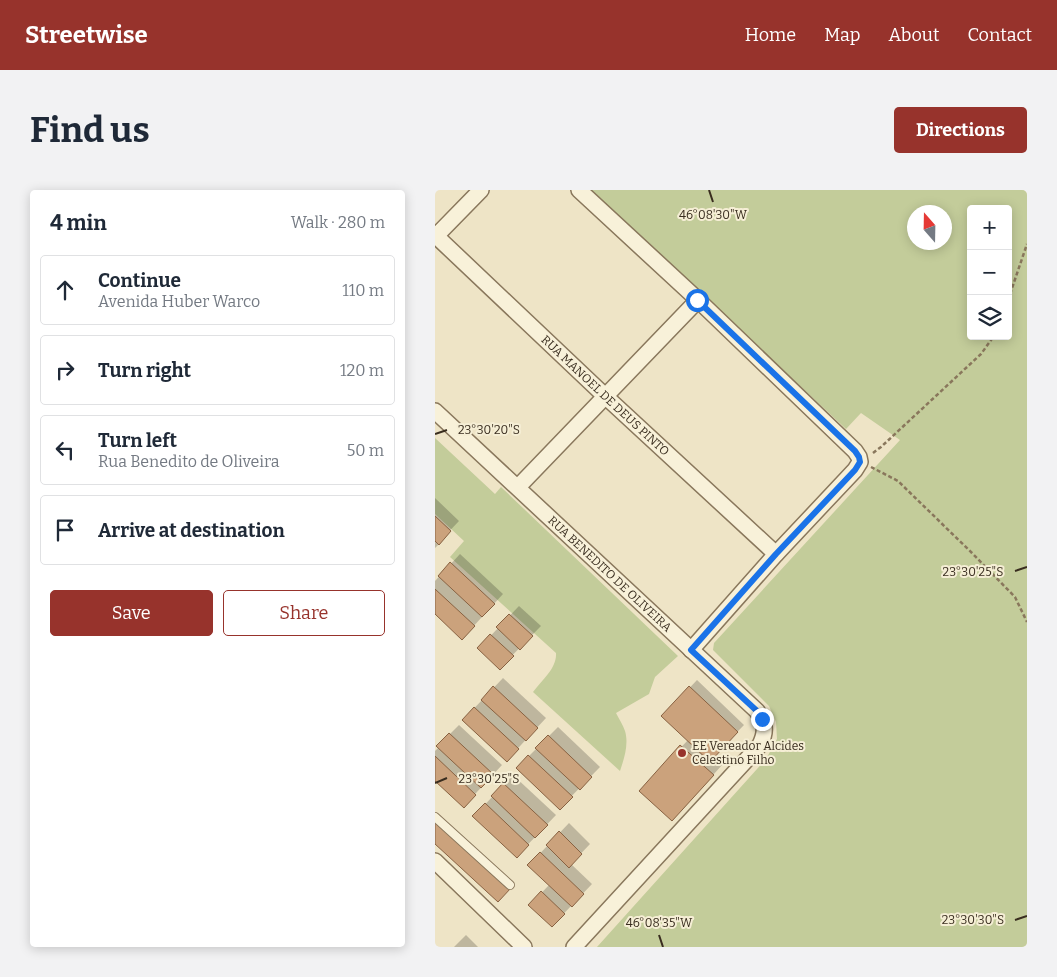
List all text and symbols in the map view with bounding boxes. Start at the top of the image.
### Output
text: Streetwise [25,21,148,49]
text: Home [745,24,796,46]
text: Map [824,24,860,46]
text: About [888,24,939,46]
text: Contact [967,24,1032,46]
button: Directions [894,107,1027,153]
text: Find us [30,109,150,151]
north arrow [907,205,952,250]
map controls [967,205,1012,340]
button: + [967,205,1012,250]
text: 46°08'30"W [679,208,748,222]
text: 4 min [50,210,107,236]
text: Walk · 280 m [291,213,385,232]
button: − [967,250,1012,295]
text: Continue [98,269,181,292]
icon: ahead [51,276,79,304]
text: 110 m [342,281,384,300]
route start [686,289,709,312]
text: Avenida Huber Warco [98,292,260,311]
button: layers [967,295,1012,340]
street label: RUA MANOEL DE DEUS PINTO [539,333,672,459]
icon: right [51,356,79,384]
text: Turn right [98,359,191,382]
text: 120 m [340,361,384,380]
text: 23°30'20"S [458,423,520,437]
text: Turn left [98,429,177,452]
icon: left [51,436,79,464]
text: 50 m [347,441,384,460]
text: Rua Benedito de Oliveira [98,452,279,471]
street label: RUA BENEDITO DE OLIVEIRA [545,513,675,635]
icon: arrive [51,516,79,544]
text: Arrive at destination [98,519,285,542]
text: 23°30'25"S [943,565,1003,579]
button: Save [50,590,213,636]
button: Share [223,590,385,636]
route end [751,708,774,731]
place label: EE Vereador Alcides Celestino Filho [692,739,804,767]
marker: EE Vereador Alcides Celestino Filho [676,747,688,759]
text: 23°30'25"S [459,772,519,786]
text: 23°30'30"S [942,913,1004,927]
text: 46°08'35"W [626,916,693,930]

